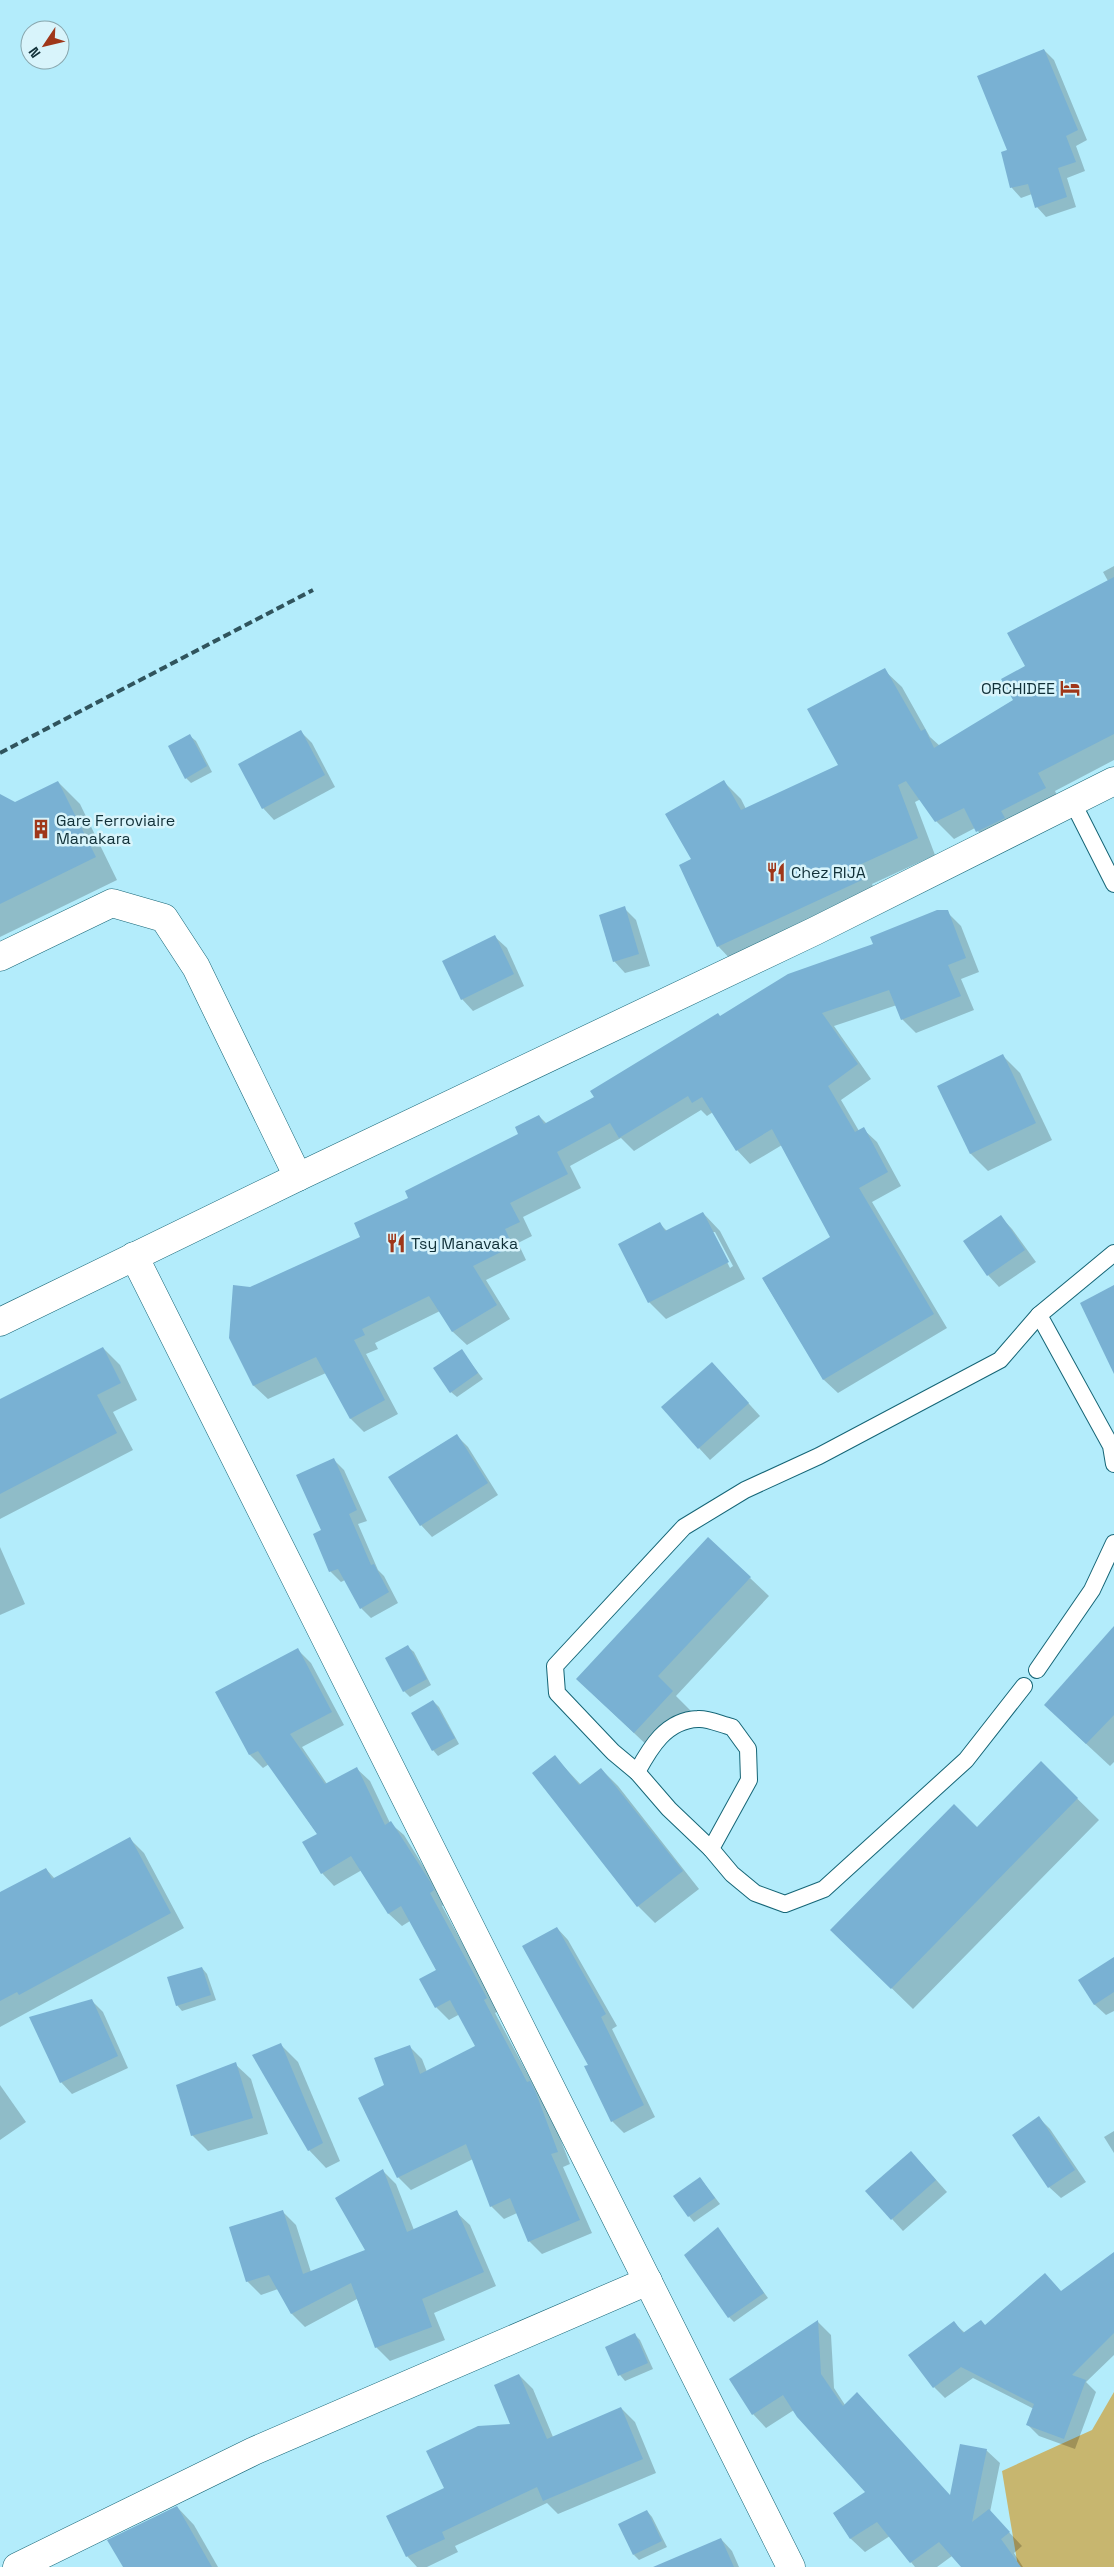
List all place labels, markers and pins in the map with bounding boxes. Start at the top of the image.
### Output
hotel icon: ORCHIDEE [1059,677,1081,699]
place label: ORCHIDEE [981,678,1055,699]
place label: Gare Ferroviaire Manakara [56,810,175,849]
building icon: Gare Ferroviaire Manakara [30,818,52,840]
restaurant icon: Chez RIJA [765,861,787,883]
place label: Chez RIJA [791,862,866,883]
restaurant icon: Tsy Manavaka [385,1232,407,1254]
place label: Tsy Manavaka [411,1233,518,1254]

